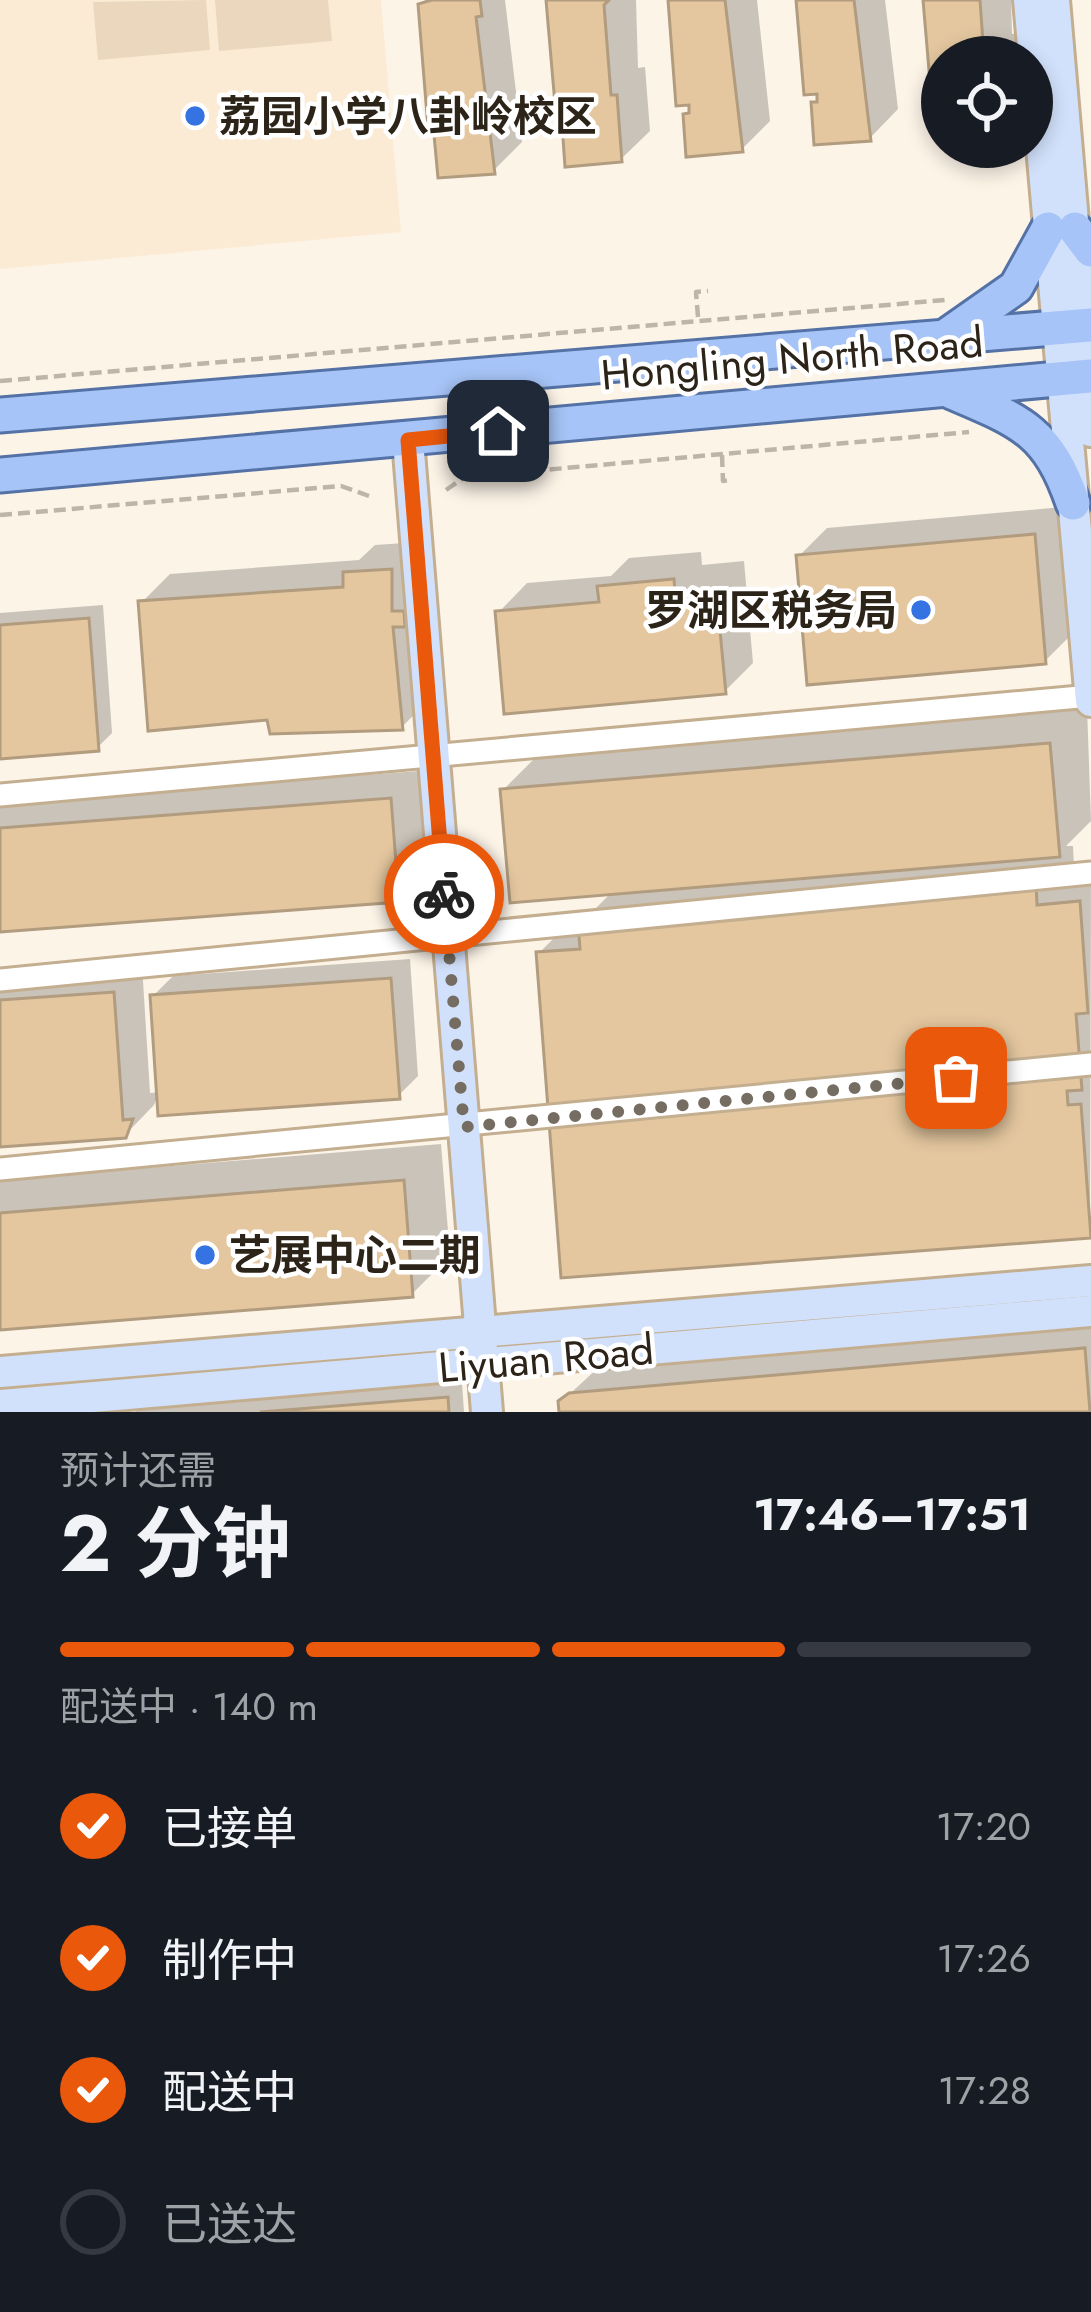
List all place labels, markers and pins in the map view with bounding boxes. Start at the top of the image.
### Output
place label: 荔园小学八卦岭校区 [219,86,597,147]
marker: 荔园小学八卦岭校区 [182,103,208,129]
pin [447,380,549,482]
place label: 罗湖区税务局 [645,580,897,641]
marker: 罗湖区税务局 [908,597,934,623]
pin [905,1027,1007,1129]
place label: 艺展中心二期 [229,1225,481,1286]
marker: 艺展中心二期 [192,1242,218,1268]

